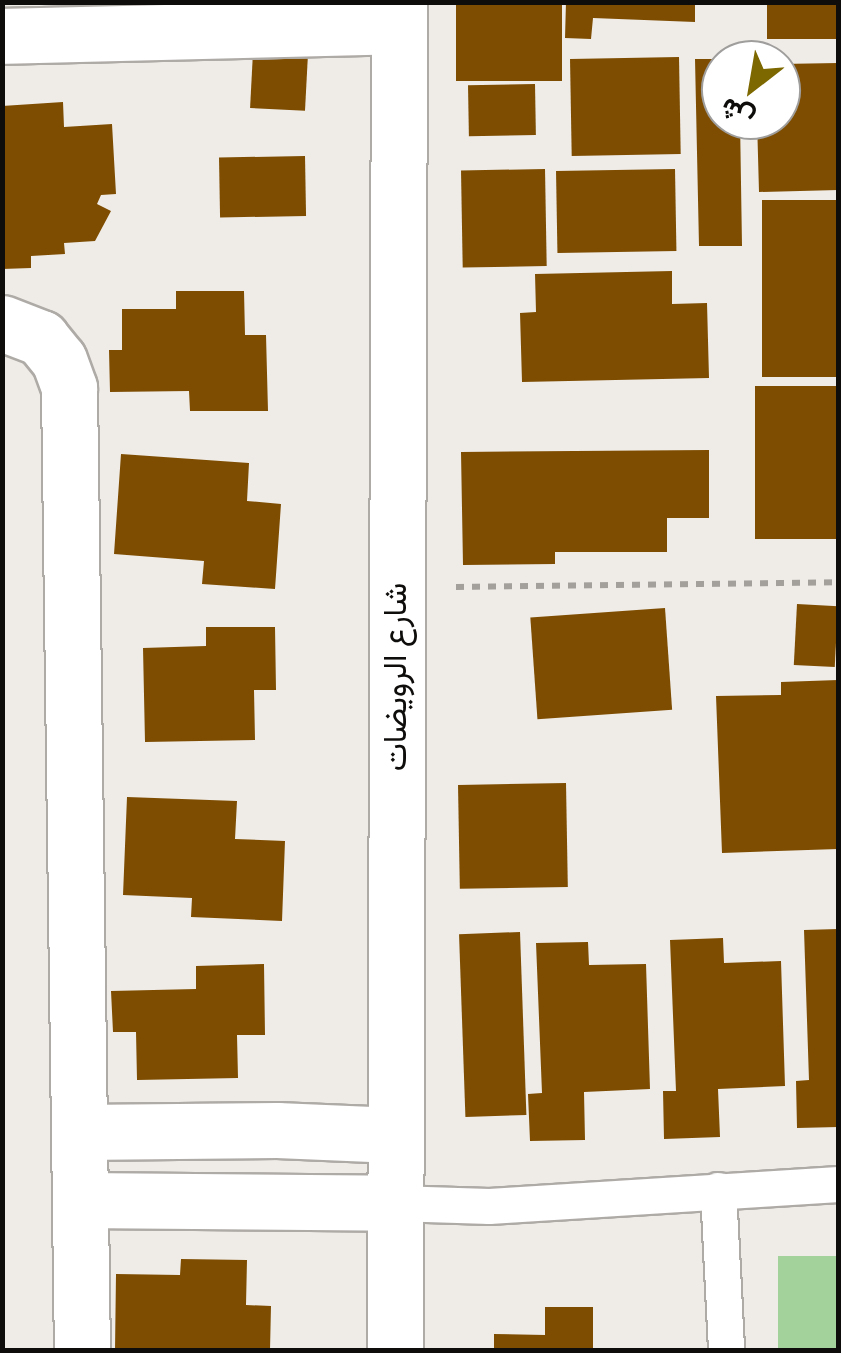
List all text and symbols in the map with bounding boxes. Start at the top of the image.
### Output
north arrow [701,40,801,140]
text: ش [712,89,761,139]
street label: شارع الرويضات [376,583,414,771]

